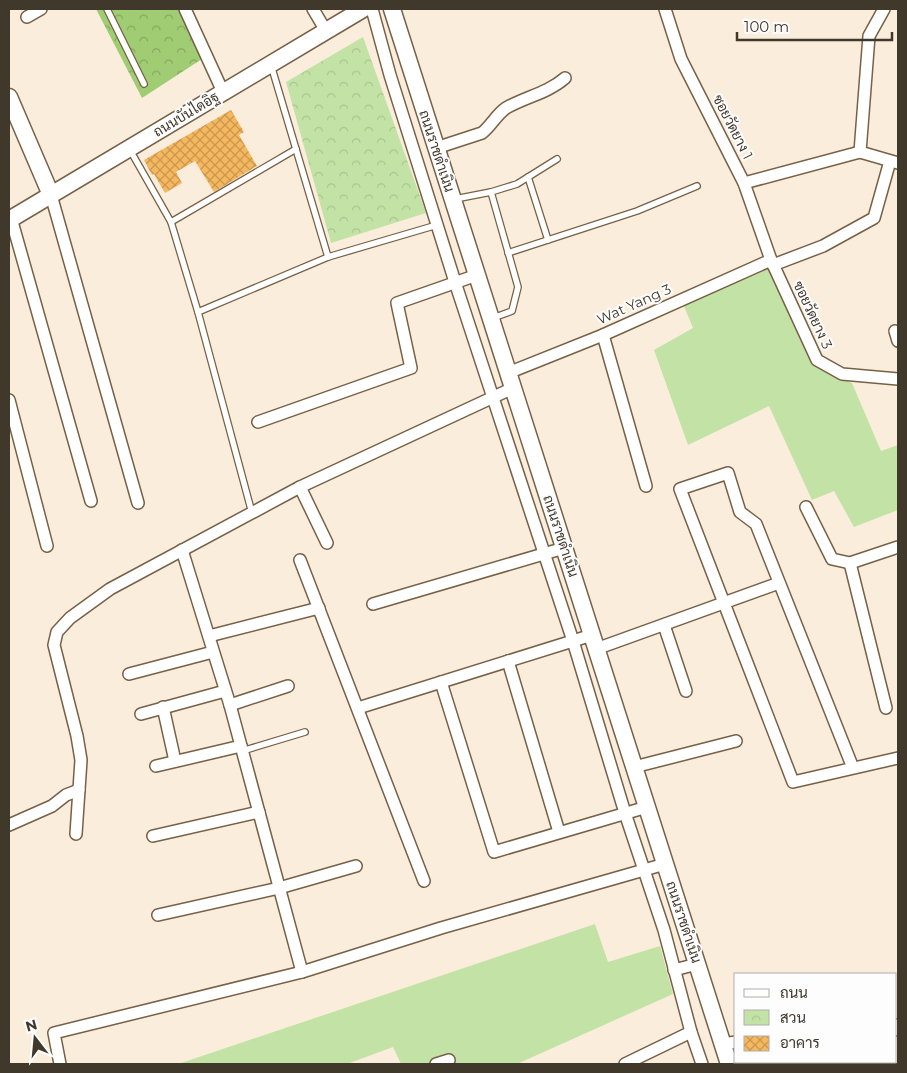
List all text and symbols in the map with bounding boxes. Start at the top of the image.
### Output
scale bar [737,10,892,42]
text: 100 m [744,17,789,36]
street label: ถนนบันไดอิฐ [150,87,222,141]
street label: ซอยวัดยาง 1 [709,92,757,162]
street label: ถนนราชดำเนิน [415,108,459,194]
street label: ซอยวัดยาง 3 [789,278,837,352]
street label: Wat Yang 3 [594,280,674,328]
street label: ถนนราชดำเนิน [539,493,583,579]
street label: ถนนราชดำเนิน [662,879,706,965]
legend [734,973,897,1063]
text: ถนน [780,983,808,1002]
text: สวน [780,1008,806,1027]
north arrow [10,1013,60,1063]
text: N [23,1015,39,1036]
text: อาคาร [780,1033,820,1052]

